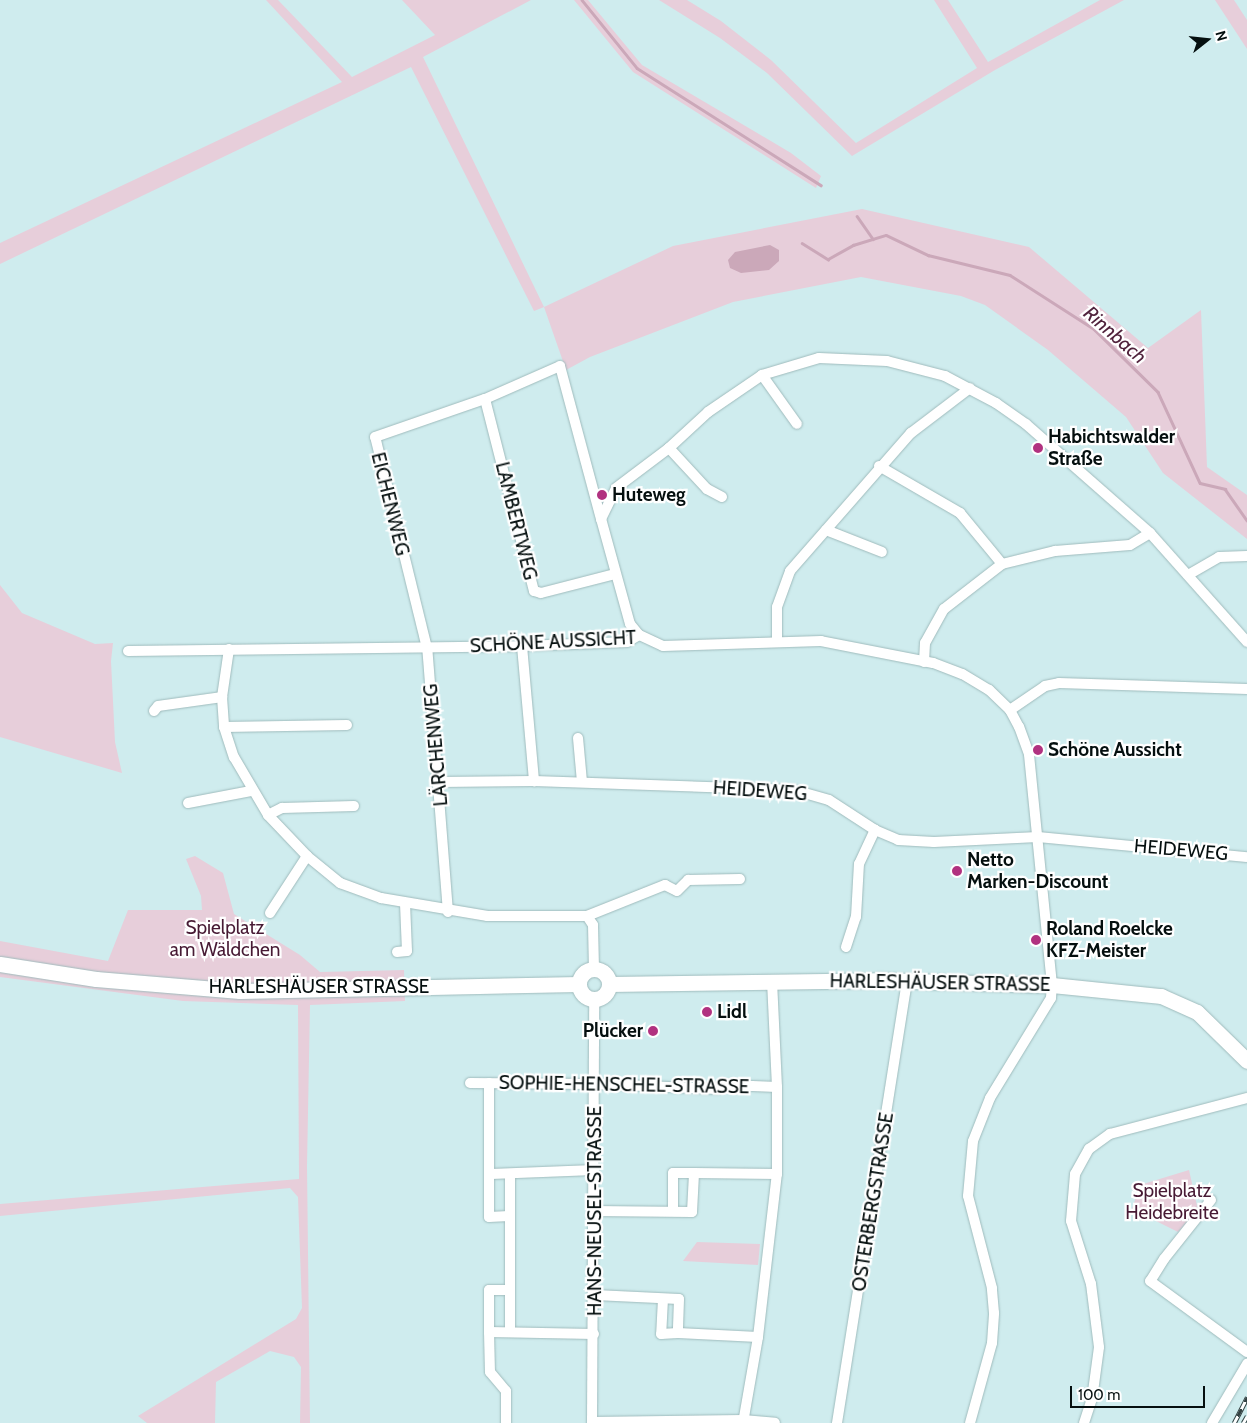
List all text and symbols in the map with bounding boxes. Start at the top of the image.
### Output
north arrow [1182,15,1232,65]
text: N [1211,29,1231,43]
water label: Rinnbach [1079,301,1151,369]
place label: Habichtswalder Straße [1048,426,1175,470]
marker: Habichtswalder Straße [1032,442,1044,454]
street label: EICHENWEG [366,450,414,558]
street label: LAMBERTWEG [490,460,542,582]
place label: Huteweg [612,484,685,506]
marker: Huteweg [596,489,608,501]
street label: SCHÖNE AUSSICHT [469,626,637,658]
street label: LÄRCHENWEG [419,683,453,807]
place label: Schöne Aussicht [1048,739,1182,761]
marker: Schöne Aussicht [1032,744,1044,756]
street label: HEIDEWEG [712,776,808,806]
street label: HEIDEWEG [1133,835,1229,865]
place label: Netto Marken-Discount [967,849,1108,893]
marker: Netto Marken-Discount [951,865,963,877]
park label: Spielplatz am Wäldchen [170,917,280,961]
place label: Roland Roelcke KFZ-Meister [1046,918,1173,962]
marker: Roland Roelcke KFZ-Meister [1030,934,1042,946]
street label: HARLESHÄUSER STRASSE [829,970,1051,996]
street label: HARLESHÄUSER STRASSE [209,976,429,998]
place label: Lidl [717,1001,747,1023]
marker: Lidl [701,1006,713,1018]
place label: Plücker [583,1020,643,1042]
marker: Plücker [647,1025,659,1037]
street label: SOPHIE-HENSCHEL-STRASSE [499,1071,749,1099]
street label: HANS-NEUSEL-STRASSE [584,1106,606,1316]
street label: OSTERBERGSTRASSE [848,1111,898,1293]
park label: Spielplatz Heidebreite [1125,1180,1219,1224]
scale bar [1072,1376,1207,1408]
text: 100 m [1078,1386,1120,1404]

